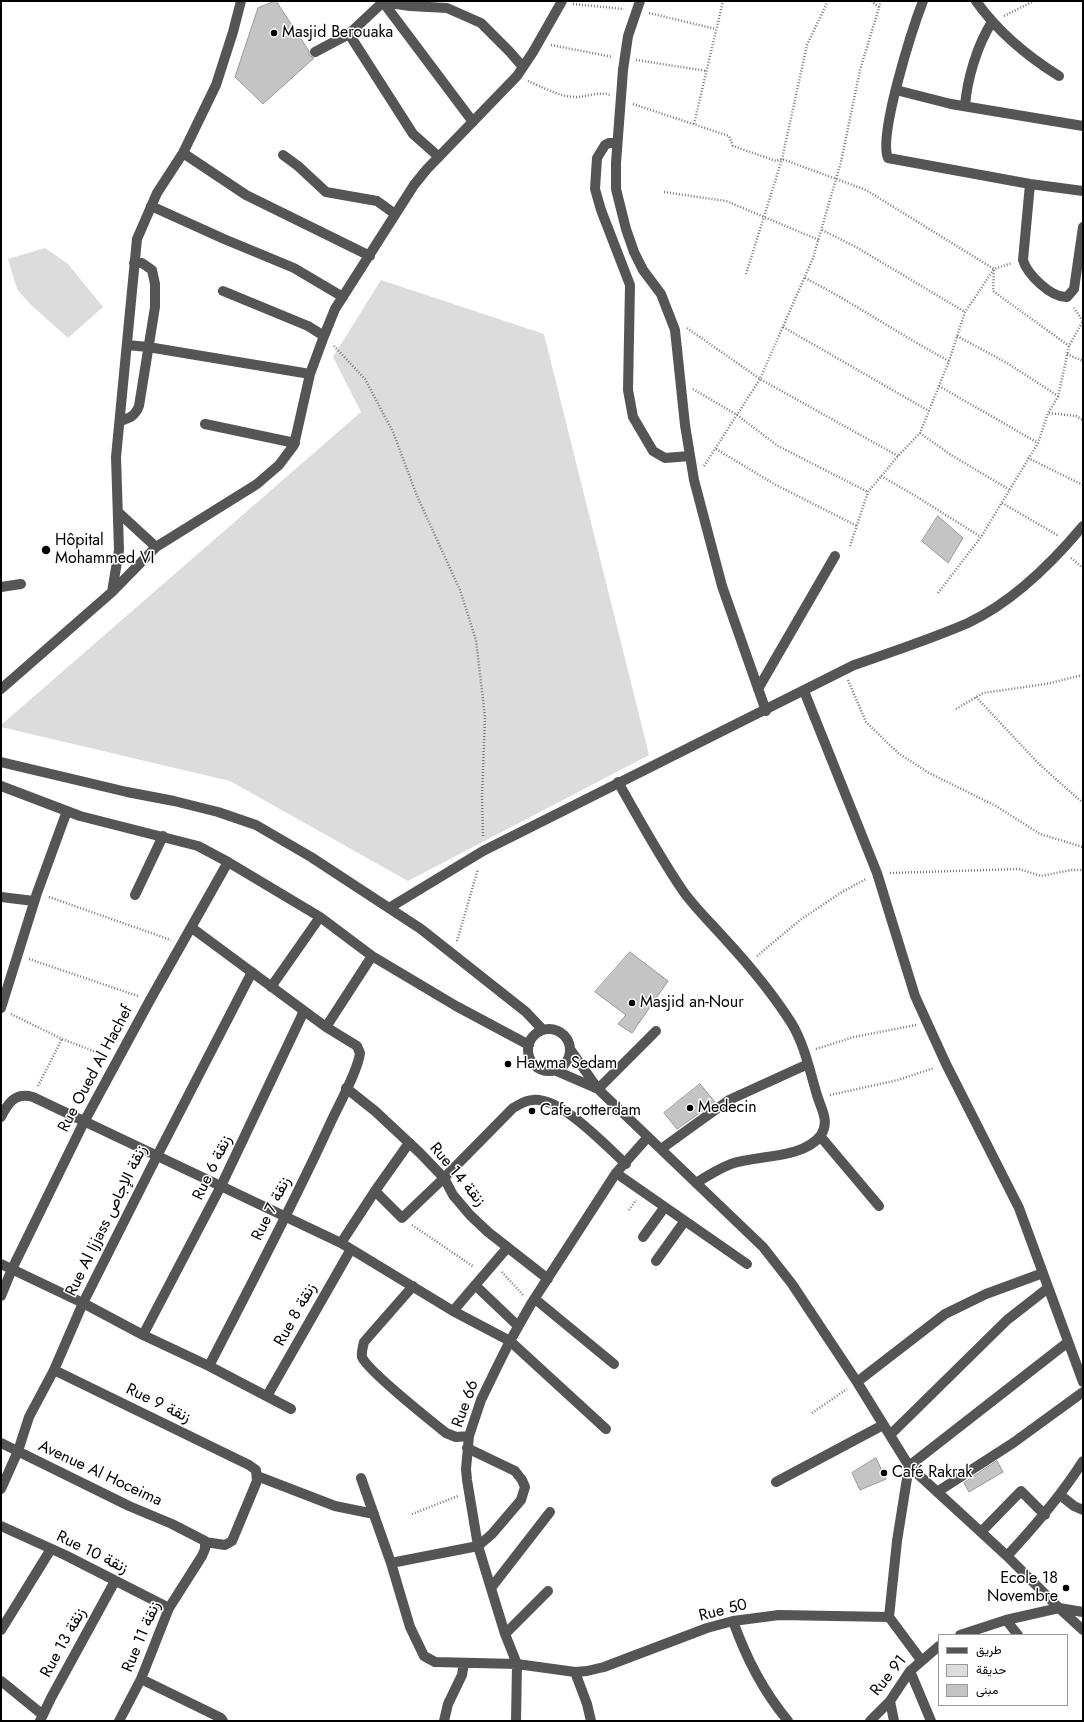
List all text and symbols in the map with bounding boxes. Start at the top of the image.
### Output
place label: Masjid Berouaka [282,23,393,43]
marker: Masjid Berouaka [269,28,279,38]
place label: Hôpital Mohammed VI [55,531,154,569]
marker: Hôpital Mohammed VI [40,544,52,556]
place label: Masjid an-Nour [640,993,744,1013]
marker: Masjid an-Nour [627,998,637,1008]
street label: Rue Oued Al Hachef [55,1002,137,1136]
place label: Hawma Sedam [516,1054,617,1074]
marker: Hawma Sedam [503,1059,513,1069]
place label: Medecin [698,1098,757,1118]
place label: Cafe rotterdam [540,1101,641,1121]
marker: Medecin [685,1103,695,1113]
marker: Cafe rotterdam [527,1106,537,1116]
street label: Rue 6 زنقة [189,1133,237,1203]
street label: Rue 14 زنقة [425,1139,489,1211]
street label: Rue Al Ijjass زنقة الإجاص [62,1142,152,1300]
street label: Rue 7 زنقة [248,1174,296,1244]
street label: Rue 8 زنقة [271,1280,321,1350]
street label: Rue 66 [449,1378,483,1430]
street label: Rue 9 زنقة [123,1380,193,1428]
street label: Avenue Al Hoceima [35,1437,165,1511]
place label: Café Rakrak [892,1463,972,1483]
marker: Café Rakrak [879,1468,889,1478]
street label: Rue 10 زنقة [53,1527,131,1579]
place label: Ecole 18 Novembre [987,1569,1058,1607]
marker: Ecole 18 Novembre [1061,1583,1071,1593]
street label: Rue 50 [697,1596,749,1626]
street label: Rue 11 زنقة [119,1599,165,1675]
street label: Rue 13 زنقة [37,1605,91,1681]
legend [938,1634,1068,1706]
text: طريق [976,1641,1001,1659]
street label: Rue 91 [867,1652,911,1700]
text: حديقة [976,1661,1006,1679]
text: مبنى [976,1681,998,1699]

